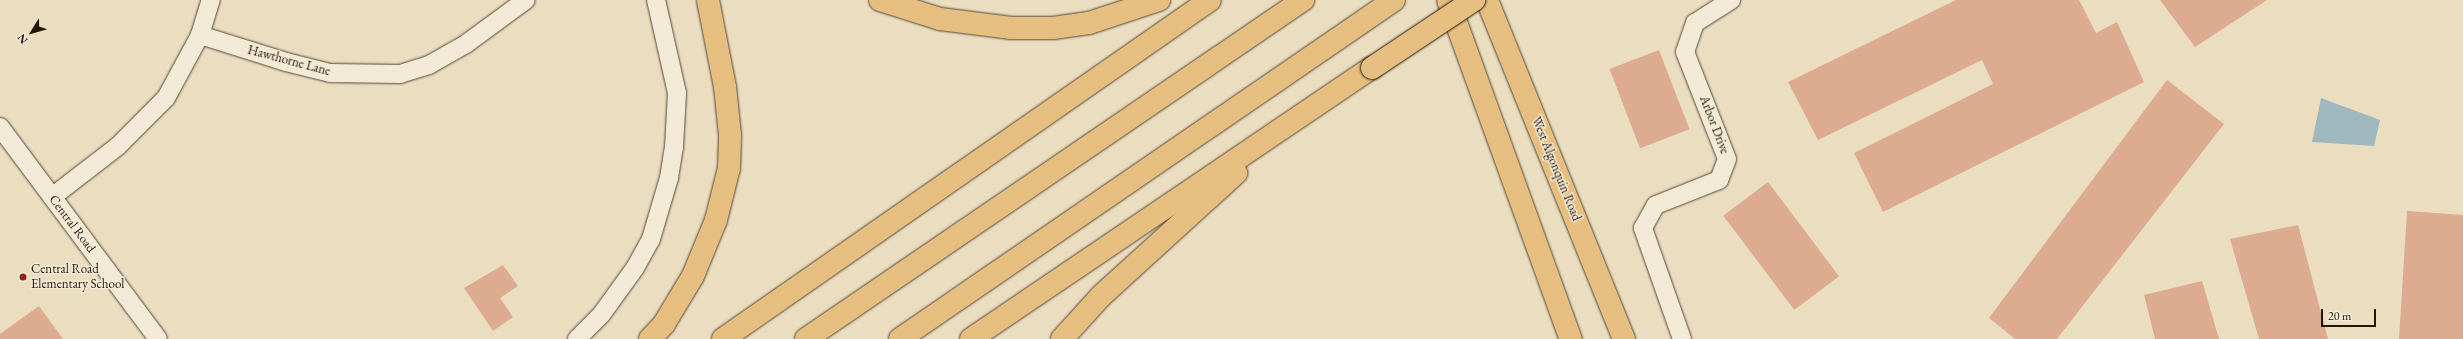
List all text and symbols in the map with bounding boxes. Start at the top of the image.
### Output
north arrow [12,12,52,52]
text: N [14,31,31,47]
street label: Hawthorne Lane [246,42,332,80]
street label: Arbor Drive [1696,94,1732,156]
street label: West Algonquin Road [1528,115,1584,223]
street label: Central Road [45,192,99,256]
place label: Central Road Elementary School [31,262,124,293]
marker: Central Road Elementary School [18,272,28,282]
scale bar [2323,301,2378,327]
text: 20 m [2328,308,2351,324]

